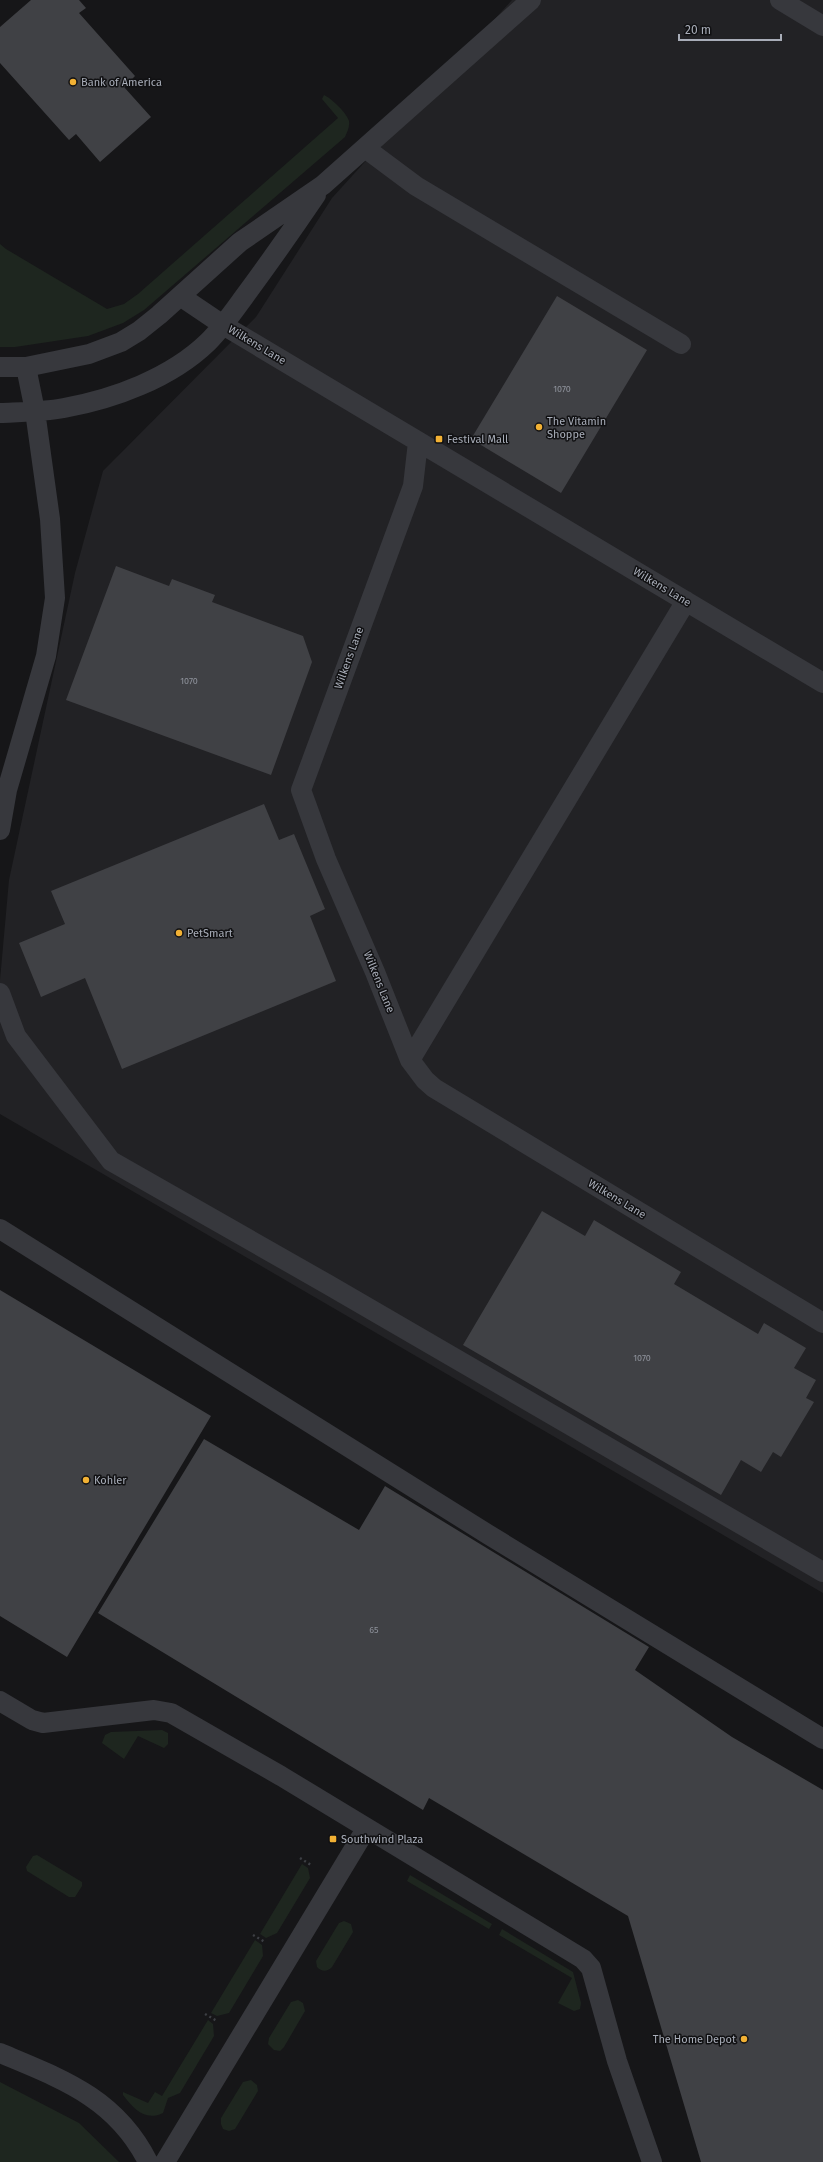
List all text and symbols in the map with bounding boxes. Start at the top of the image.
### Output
scale bar [679,16,781,42]
text: 20 m [685,23,711,37]
place label: Bank of America [81,76,162,89]
marker: Bank of America [68,77,78,87]
street label: Wilkens Lane [226,323,288,367]
house number: 1070 [553,384,571,394]
place label: The Vitamin Shoppe [547,415,606,441]
marker: The Vitamin Shoppe [534,422,544,432]
place label: Festival Mall [447,433,508,446]
marker: Festival Mall [434,434,444,444]
street label: Wilkens Lane [631,565,693,609]
street label: Wilkens Lane [332,625,366,691]
house number: 1070 [180,676,198,686]
place label: PetSmart [187,927,233,940]
marker: PetSmart [174,928,184,938]
street label: Wilkens Lane [361,949,397,1015]
street label: Wilkens Lane [586,1177,648,1221]
house number: 1070 [633,1353,651,1363]
place label: Kohler [94,1474,127,1487]
marker: Kohler [81,1475,91,1485]
house number: 65 [369,1625,379,1635]
place label: Southwind Plaza [341,1833,423,1846]
marker: Southwind Plaza [328,1834,338,1844]
place label: The Home Depot [653,2033,736,2046]
marker: The Home Depot [739,2034,749,2044]

